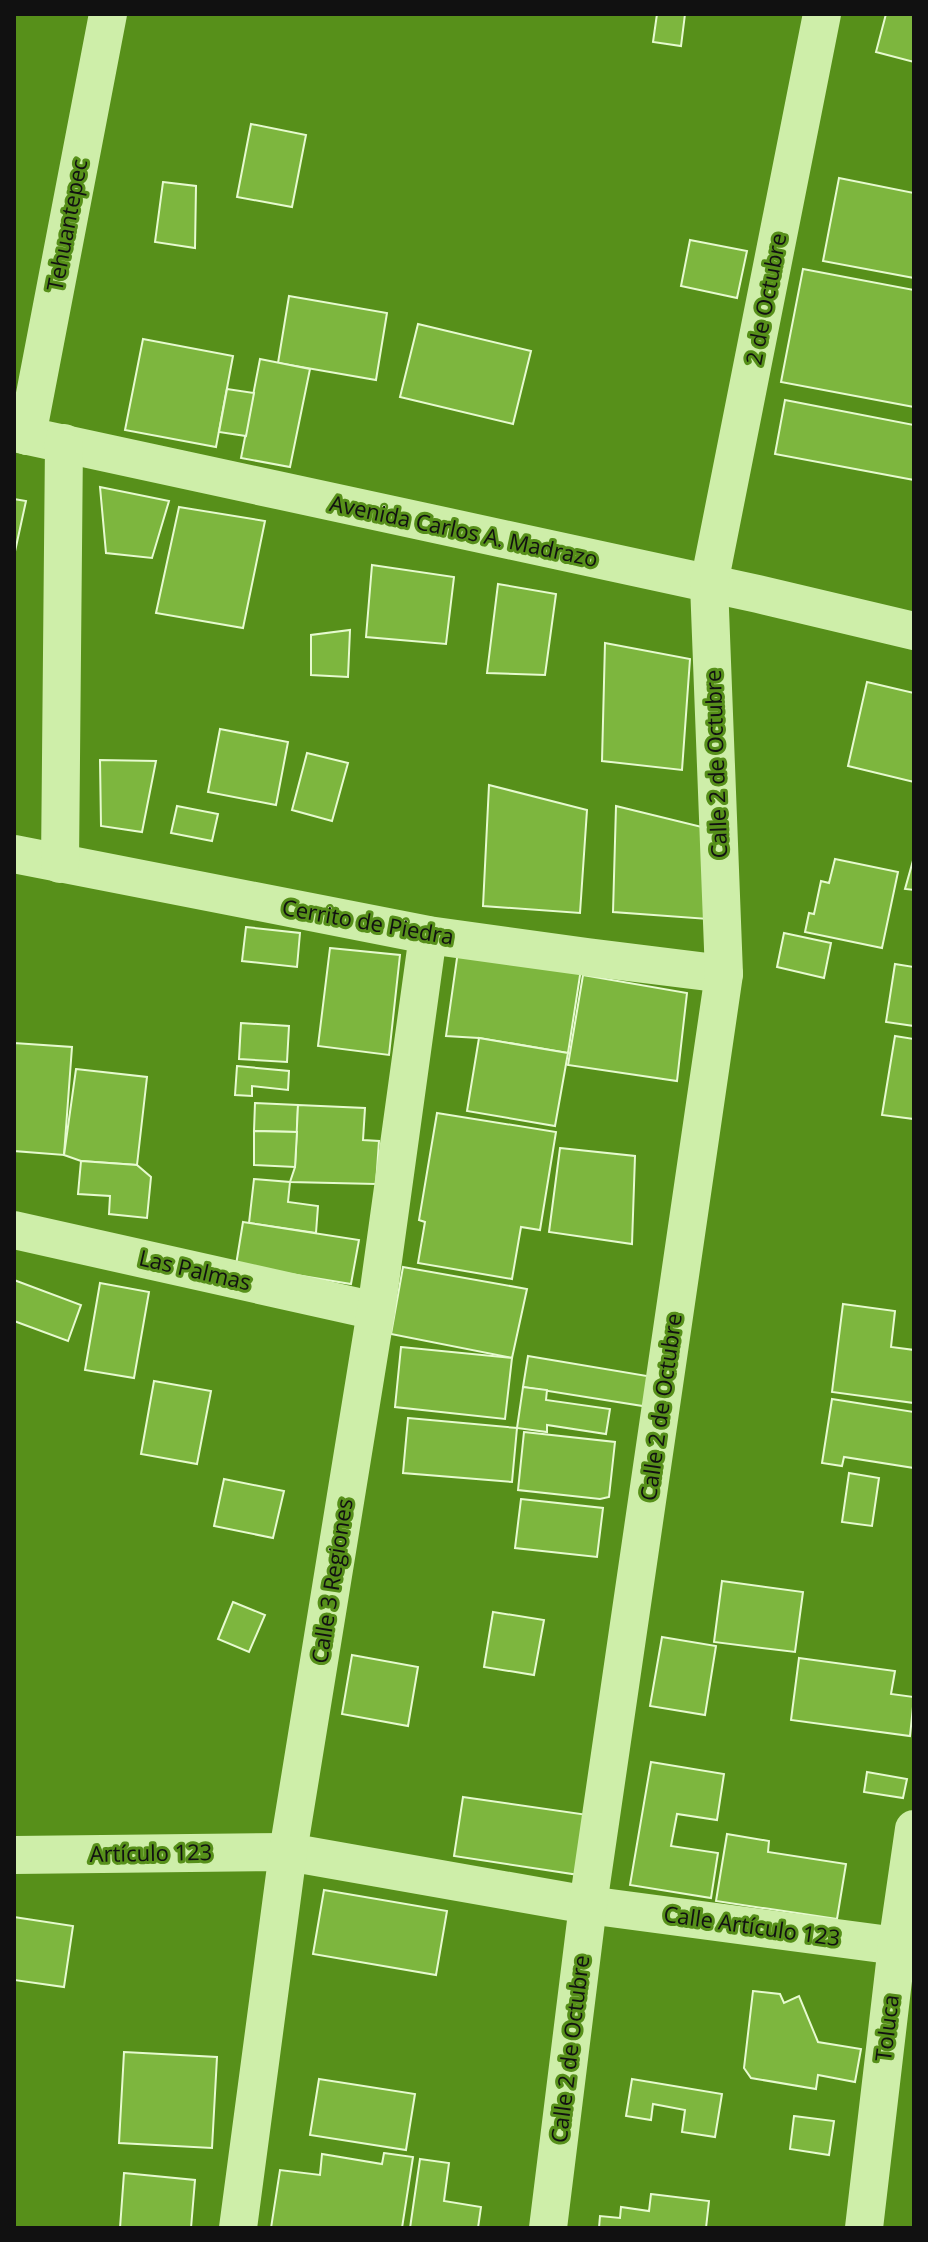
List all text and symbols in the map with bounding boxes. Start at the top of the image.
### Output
street label: Tehuantepec [39,156,94,293]
street label: 2 de Octubre [738,230,792,367]
street label: Avenida Carlos A. Madrazo [327,487,601,573]
street label: Calle 2 de Octubre [697,669,733,859]
street label: Cerrito de Piedra [280,891,456,951]
street label: Las Palmas [136,1242,254,1296]
street label: Calle 2 de Octubre [632,1311,688,1502]
street label: Calle 3 Regiones [303,1496,359,1665]
street label: Artículo 123 [89,1836,213,1868]
street label: Calle Artículo 123 [662,1898,842,1952]
street label: Calle 2 de Octubre [543,1953,595,2144]
street label: Toluca [867,1993,905,2063]

